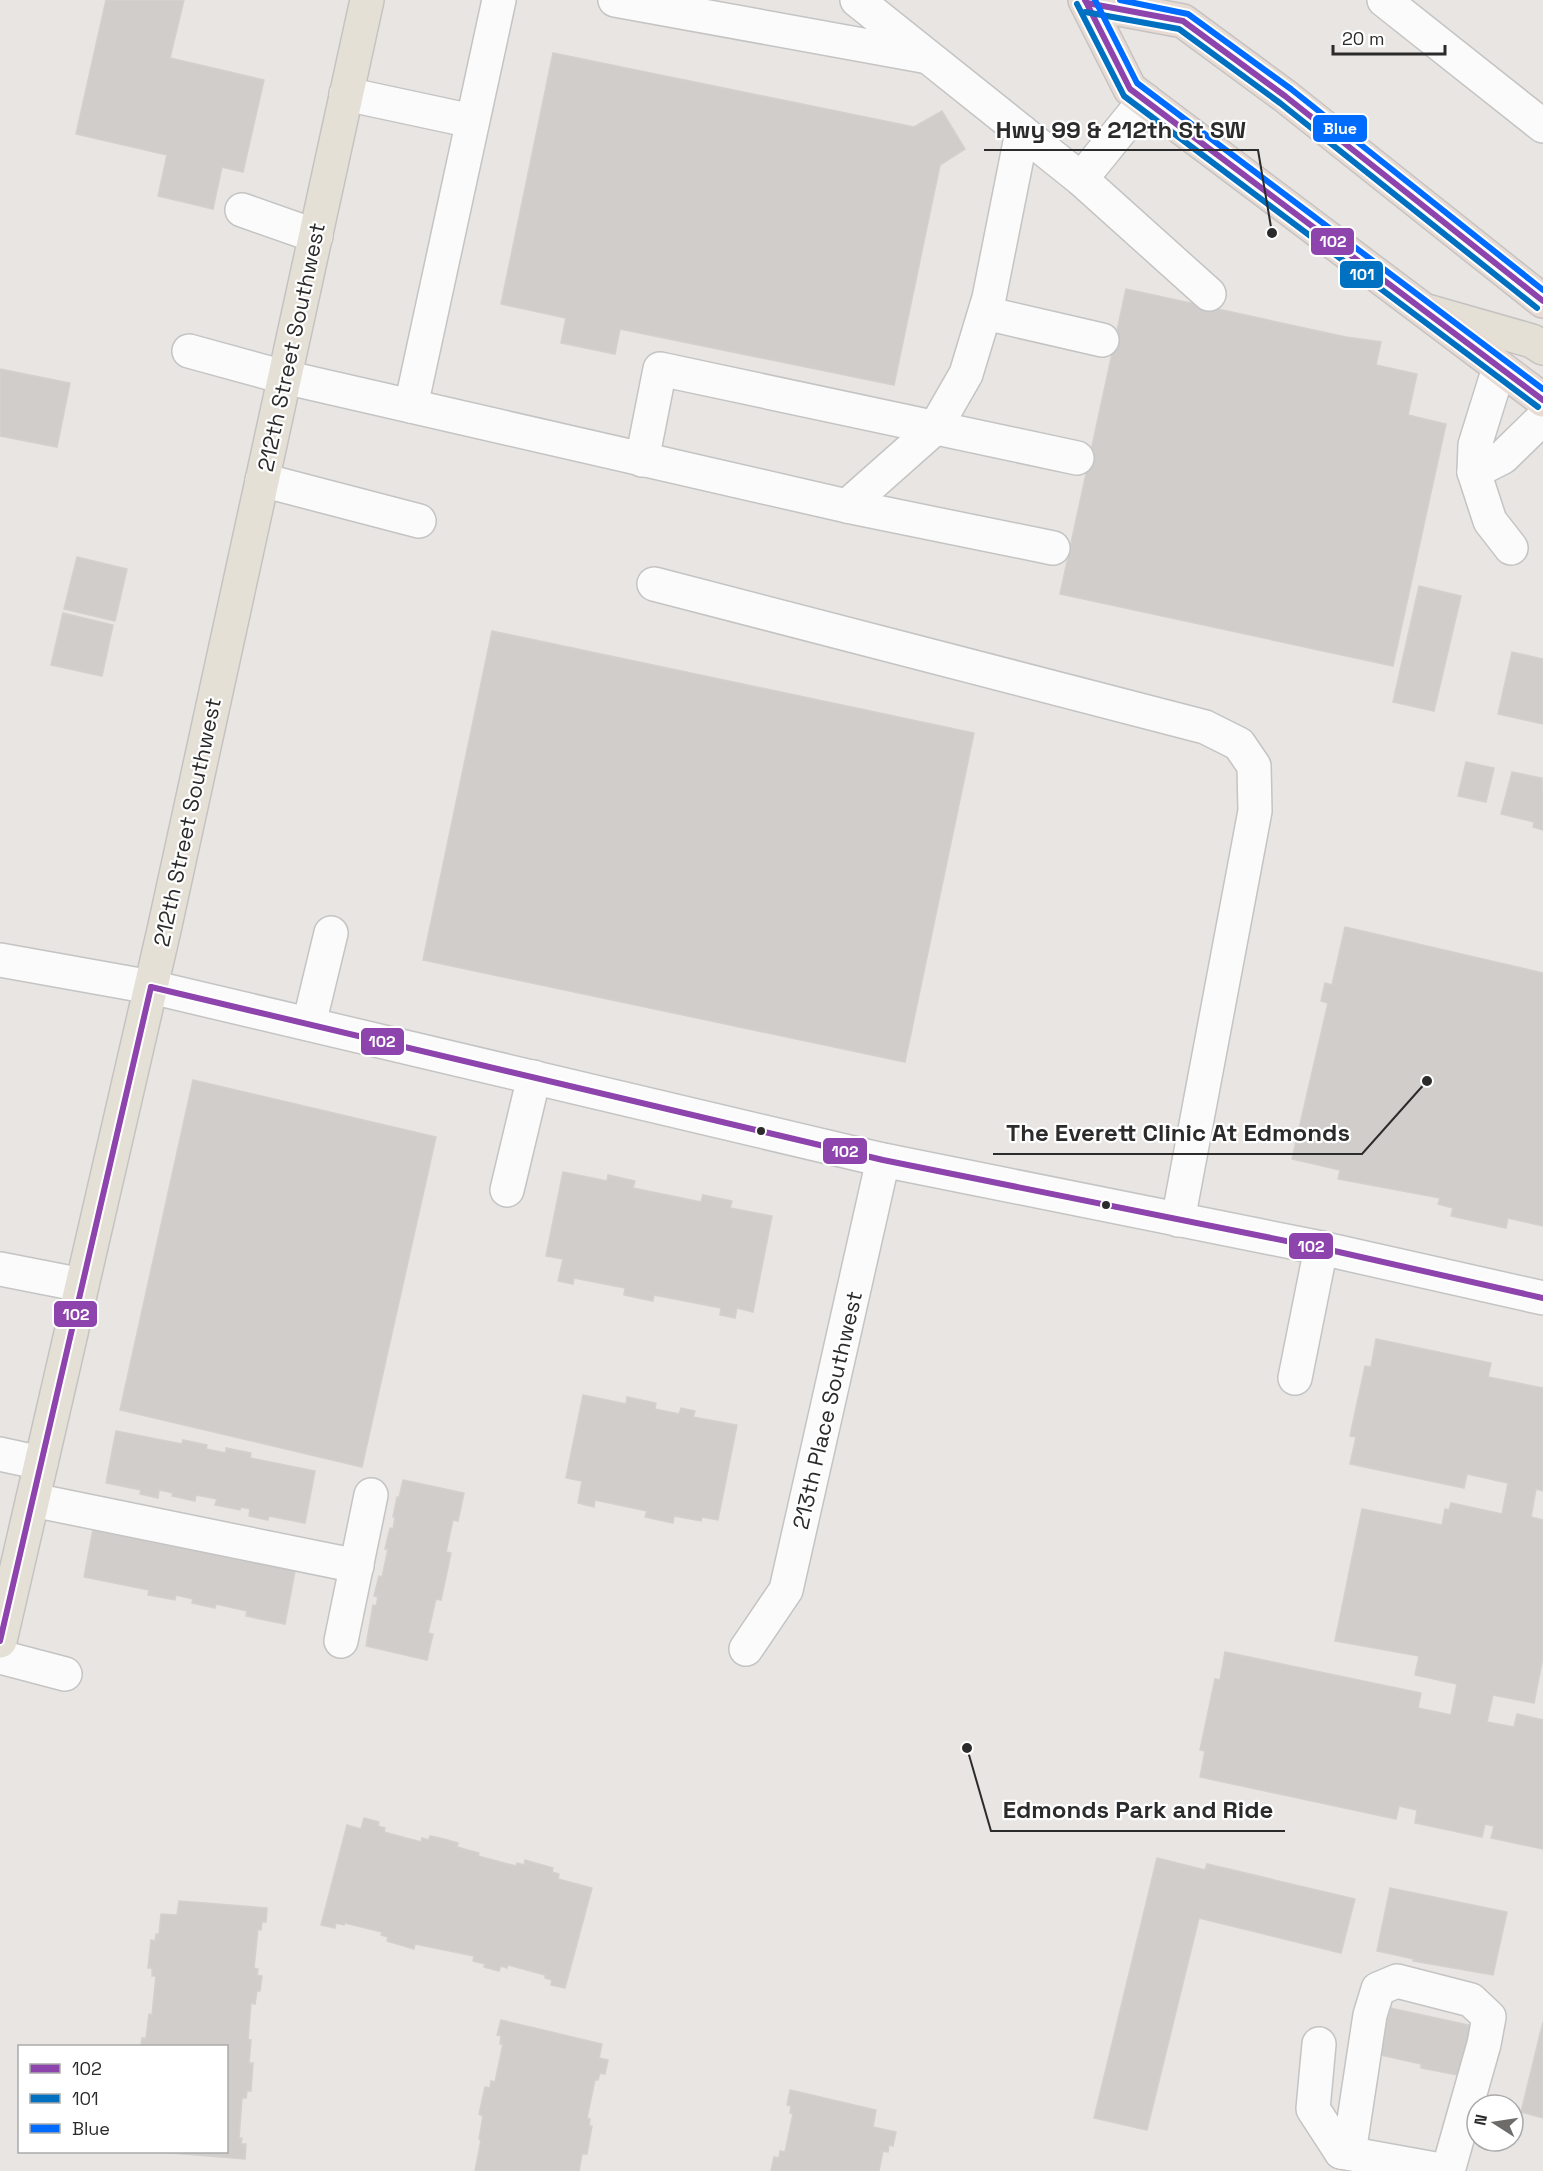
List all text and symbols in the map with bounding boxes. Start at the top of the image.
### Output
scale bar [1333,18,1446,56]
text: 20 m [1342,27,1385,50]
callout: Hwy 99 & 212th St SW [984,108,1258,150]
text: Hwy 99 & 212th St SW [996,114,1246,145]
line badge: Blue [1312,114,1368,143]
text: Blue [1323,118,1357,139]
street label: 212th Street Southwest [251,220,331,474]
line badge: 102 [1310,227,1355,256]
text: 102 [1319,231,1347,252]
line badge: 101 [1339,260,1384,289]
text: 101 [1350,264,1374,285]
street label: 212th Street Southwest [147,695,227,949]
line badge: 102 [360,1027,405,1056]
text: 102 [368,1031,396,1052]
callout: The Everett Clinic At Edmonds [993,1112,1362,1154]
text: The Everett Clinic At Edmonds [1006,1117,1350,1148]
unlabelled marker [755,1125,767,1137]
line badge: 102 [822,1137,868,1165]
text: 102 [831,1141,859,1162]
unlabelled marker [1100,1199,1112,1211]
line badge: 102 [1288,1232,1334,1260]
text: 102 [1297,1236,1325,1257]
street label: 213th Place Southwest [786,1288,868,1532]
line badge: 102 [53,1300,98,1328]
text: 102 [62,1304,90,1325]
callout: Edmonds Park and Ride [991,1789,1285,1831]
text: Edmonds Park and Ride [1003,1794,1273,1825]
legend [18,2045,228,2153]
text: 102 [72,2057,102,2080]
text: 101 [72,2087,99,2110]
north arrow [1465,2093,1525,2153]
text: N [1469,2113,1492,2127]
text: Blue [72,2117,110,2140]

